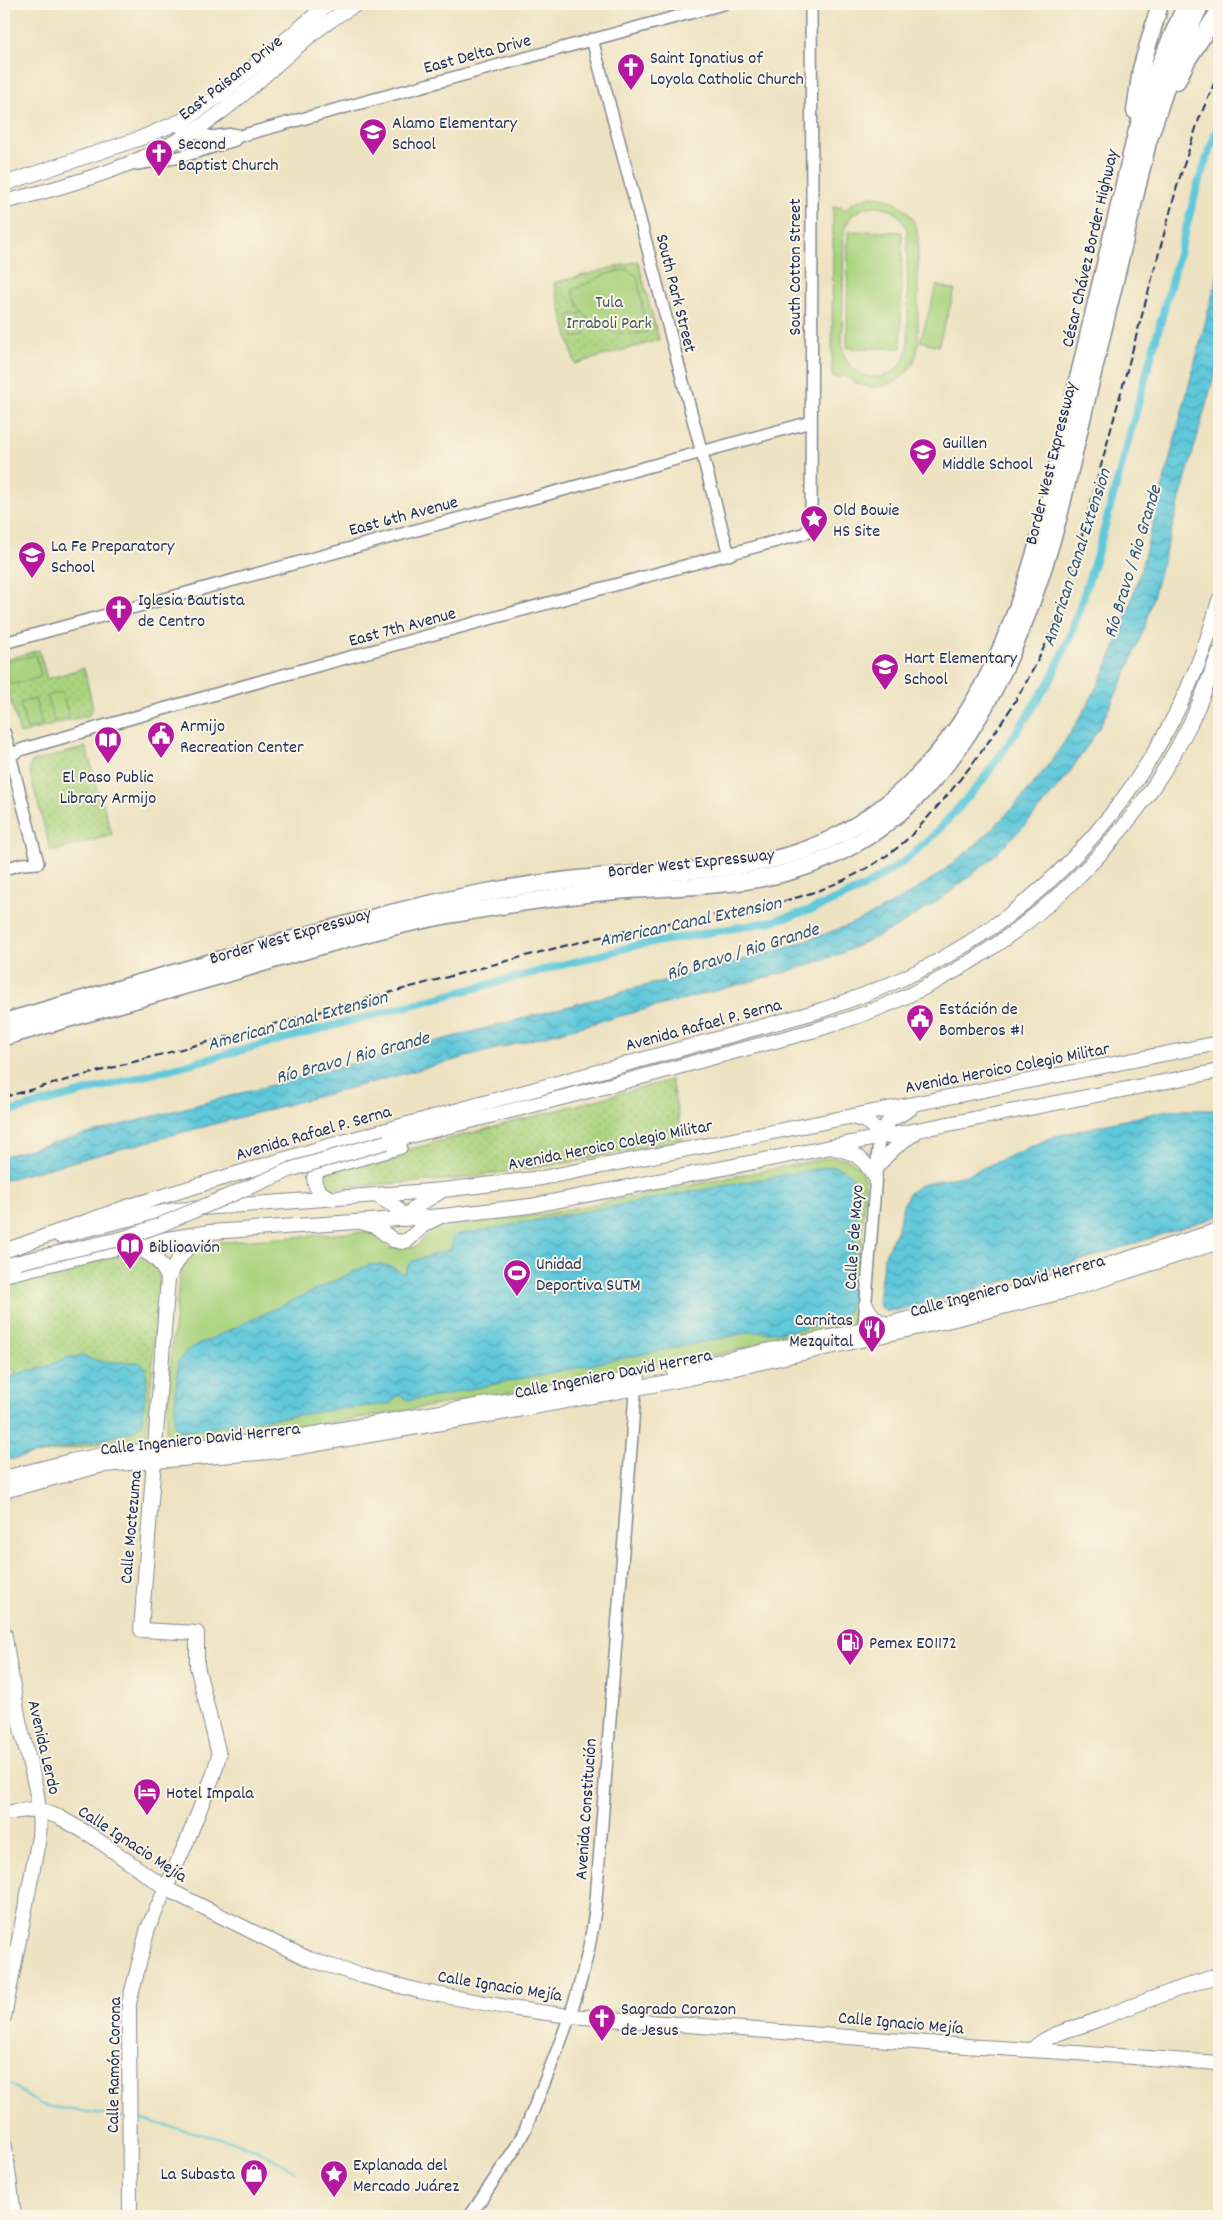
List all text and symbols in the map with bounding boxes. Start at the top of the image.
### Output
street label: East Delta Drive [421,29,534,82]
street label: East Paisano Drive [174,30,289,128]
place label: Saint Ignatius of Loyola Catholic Church [650,47,804,93]
church icon: Saint Ignatius of Loyola Catholic Church [616,52,646,91]
place label: Alamo Elementary School [392,112,518,158]
school or university icon: Alamo Elementary School [358,117,388,156]
place label: Second Baptist Church [178,133,279,179]
church icon: Second Baptist Church [144,138,174,177]
street label: César Chávez Border Highway [1056,146,1127,350]
street label: South Cotton Street [784,198,809,336]
street label: South Park Street [648,232,701,356]
park label: Tula Irraboli Park [566,291,652,337]
street label: Border West Expressway [1020,379,1085,548]
place label: Guillen Middle School [942,432,1033,478]
school or university icon: Guillen Middle School [908,437,938,476]
water label: American Canal Extension [1037,465,1120,650]
water label: Río Bravo / Rio Grande [1098,481,1171,642]
street label: East 6th Avenue [346,491,461,544]
place label: Old Bowie HS Site [833,499,900,545]
place icon: Old Bowie HS Site [799,504,829,543]
place label: La Fe Preparatory School [51,535,175,581]
school or university icon: La Fe Preparatory School [17,540,47,579]
place label: Iglesia Bautista de Centro [138,589,245,635]
church icon: Iglesia Bautista de Centro [104,594,134,633]
street label: East 7th Avenue [346,602,459,655]
place label: Hart Elementary School [904,647,1018,693]
school or university icon: Hart Elementary School [870,652,900,691]
place label: Armijo Recreation Center [180,715,304,761]
public building icon: Armijo Recreation Center [146,720,176,759]
library icon: El Paso Public Library Armijo [93,725,123,764]
place label: El Paso Public Library Armijo [60,766,156,812]
street label: Border West Expressway [607,843,776,886]
water label: American Canal Extension [597,891,785,956]
street label: Border West Expressway [207,902,375,972]
water label: Río Bravo / Rio Grande [663,917,824,989]
water label: American Canal Extension [205,985,392,1059]
street label: Avenida Rafael P. Serna [623,993,785,1059]
place label: Estáción de Bomberos #1 [939,998,1024,1044]
public building icon: Estáción de Bomberos #1 [905,1003,935,1042]
water label: Río Bravo / Rio Grande [273,1025,434,1093]
street label: Avenida Heroico Colegio Militar [903,1037,1112,1102]
street label: Avenida Rafael P. Serna [233,1100,395,1169]
street label: Avenida Heroico Colegio Militar [506,1114,715,1179]
street label: Calle 5 de Mayo [839,1184,872,1291]
library icon: Biblioavión [115,1231,145,1270]
place label: Biblioavión [149,1236,220,1261]
street label: Calle Ingeniero David Herrera [908,1249,1108,1325]
place label: Unidad Deportiva SUTM [536,1253,641,1299]
sports icon: Unidad Deportiva SUTM [502,1258,532,1297]
place label: Carnitas Mezquital [789,1309,854,1355]
restaurant icon: Carnitas Mezquital [857,1314,887,1353]
street label: Calle Ingeniero David Herrera [513,1344,715,1407]
street label: Calle Ingeniero David Herrera [99,1418,302,1463]
street label: Calle Moctezuma [115,1469,150,1585]
fuel station icon: Pemex E01172 [835,1627,865,1666]
place label: Pemex E01172 [869,1632,957,1657]
street label: Avenida Lerdo [20,1698,66,1797]
street label: Avenida Constitución [570,1738,605,1881]
hotel icon: Hotel Impala [132,1777,162,1816]
place label: Hotel Impala [166,1782,254,1807]
street label: Calle Ignacio Mejía [72,1800,192,1890]
street label: Calle Ignacio Mejía [436,1965,564,2010]
street label: Calle Ramón Corona [102,1996,129,2133]
place label: Sagrado Corazon de Jesus [621,1998,736,2044]
church icon: Sagrado Corazon de Jesus [587,2003,617,2042]
street label: Calle Ignacio Mejía [837,2007,965,2042]
place label: Explanada del Mercado Juárez [353,2154,459,2200]
shop icon: La Subasta [239,2158,269,2197]
place icon: Explanada del Mercado Juárez [319,2159,349,2198]
place label: La Subasta [160,2163,236,2188]

